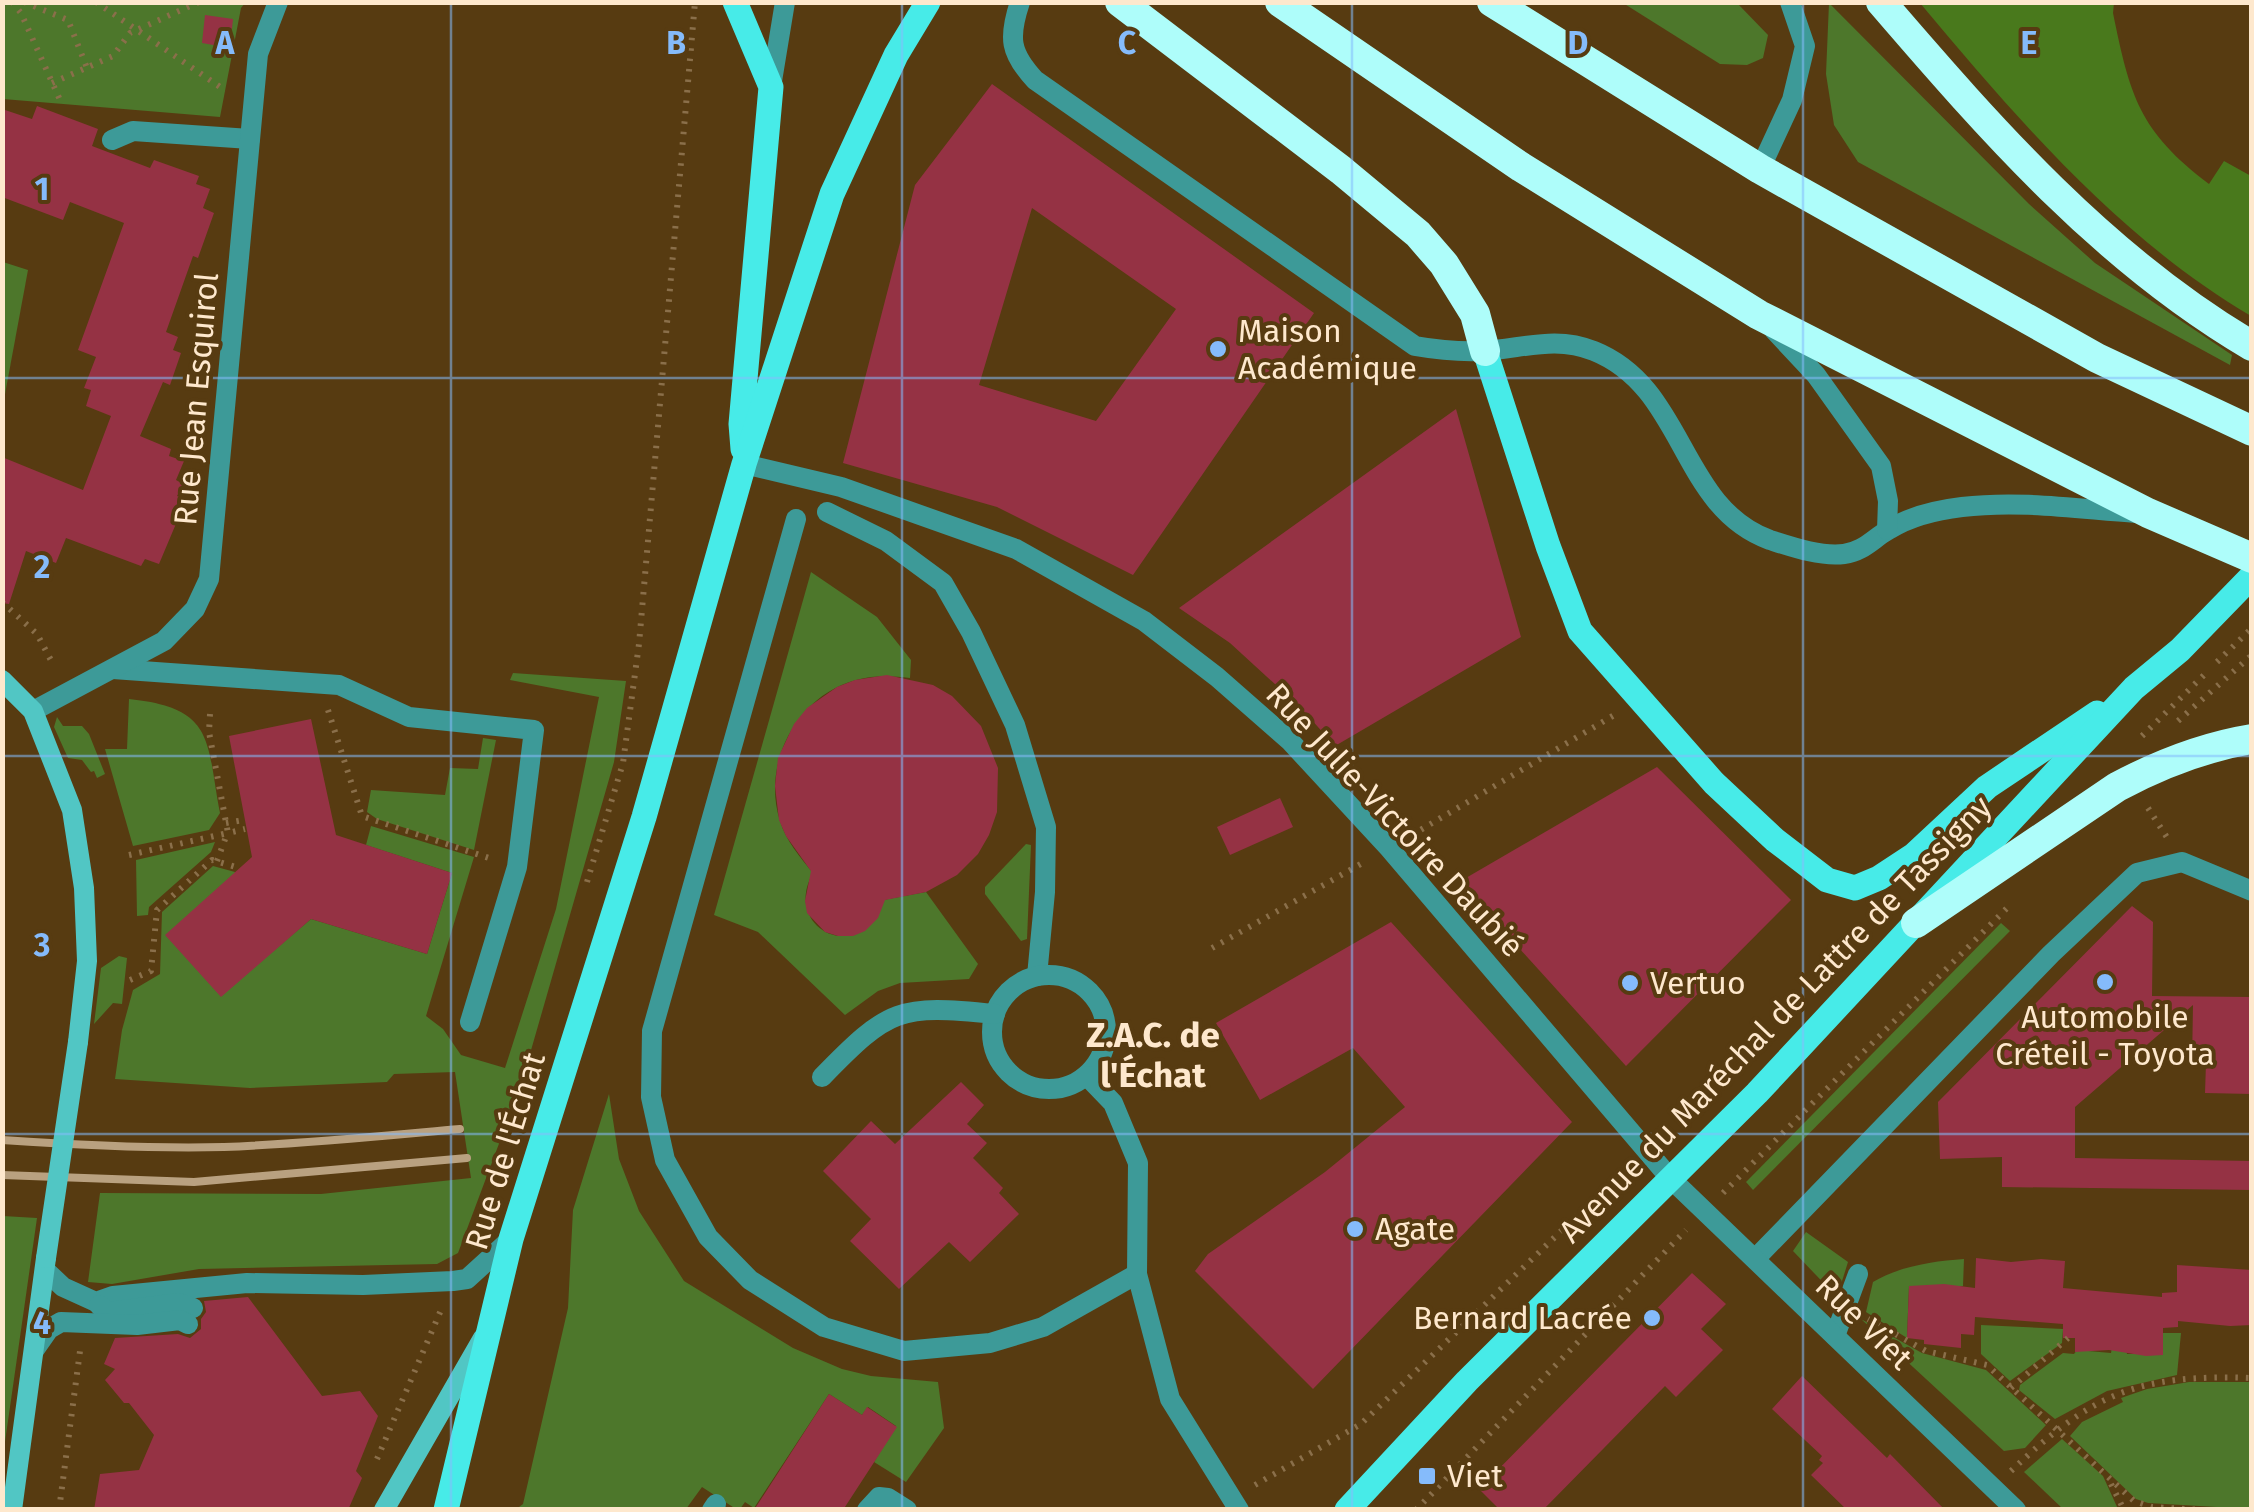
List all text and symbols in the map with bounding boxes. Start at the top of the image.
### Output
text: A [215,24,236,62]
text: B [666,24,686,62]
text: C [1118,24,1137,62]
text: D [1568,24,1588,62]
text: E [2021,24,2037,62]
text: 1 [35,170,49,208]
street label: Rue Jean Esquirol [166,271,226,527]
place label: Maison Académique [1238,312,1417,387]
marker: Maison Académique [1207,338,1229,360]
text: 2 [34,548,50,586]
street label: Rue Julie-Victoire Daubié [1258,675,1532,965]
street label: Avenue du Maréchal de Lattre de Tassigny [1551,788,1999,1250]
text: 3 [33,926,50,964]
place label: Vertuo [1650,964,1746,1002]
marker: Automobile Créteil - Toyota [2094,971,2116,993]
marker: Vertuo [1619,972,1641,994]
place label: Automobile Créteil - Toyota [1995,998,2215,1073]
district label: Z.A.C. de l'Échat [1086,1014,1220,1096]
street label: Rue de l'Échat [457,1047,553,1254]
place label: Agate [1375,1210,1455,1248]
marker: Agate [1344,1218,1366,1240]
street label: Rue Viet [1808,1267,1921,1378]
place label: Bernard Lacrée [1413,1299,1632,1337]
text: 4 [33,1304,51,1342]
marker: Bernard Lacrée [1641,1307,1663,1329]
place label: Viet [1447,1457,1503,1495]
marker: Viet [1416,1465,1438,1487]

